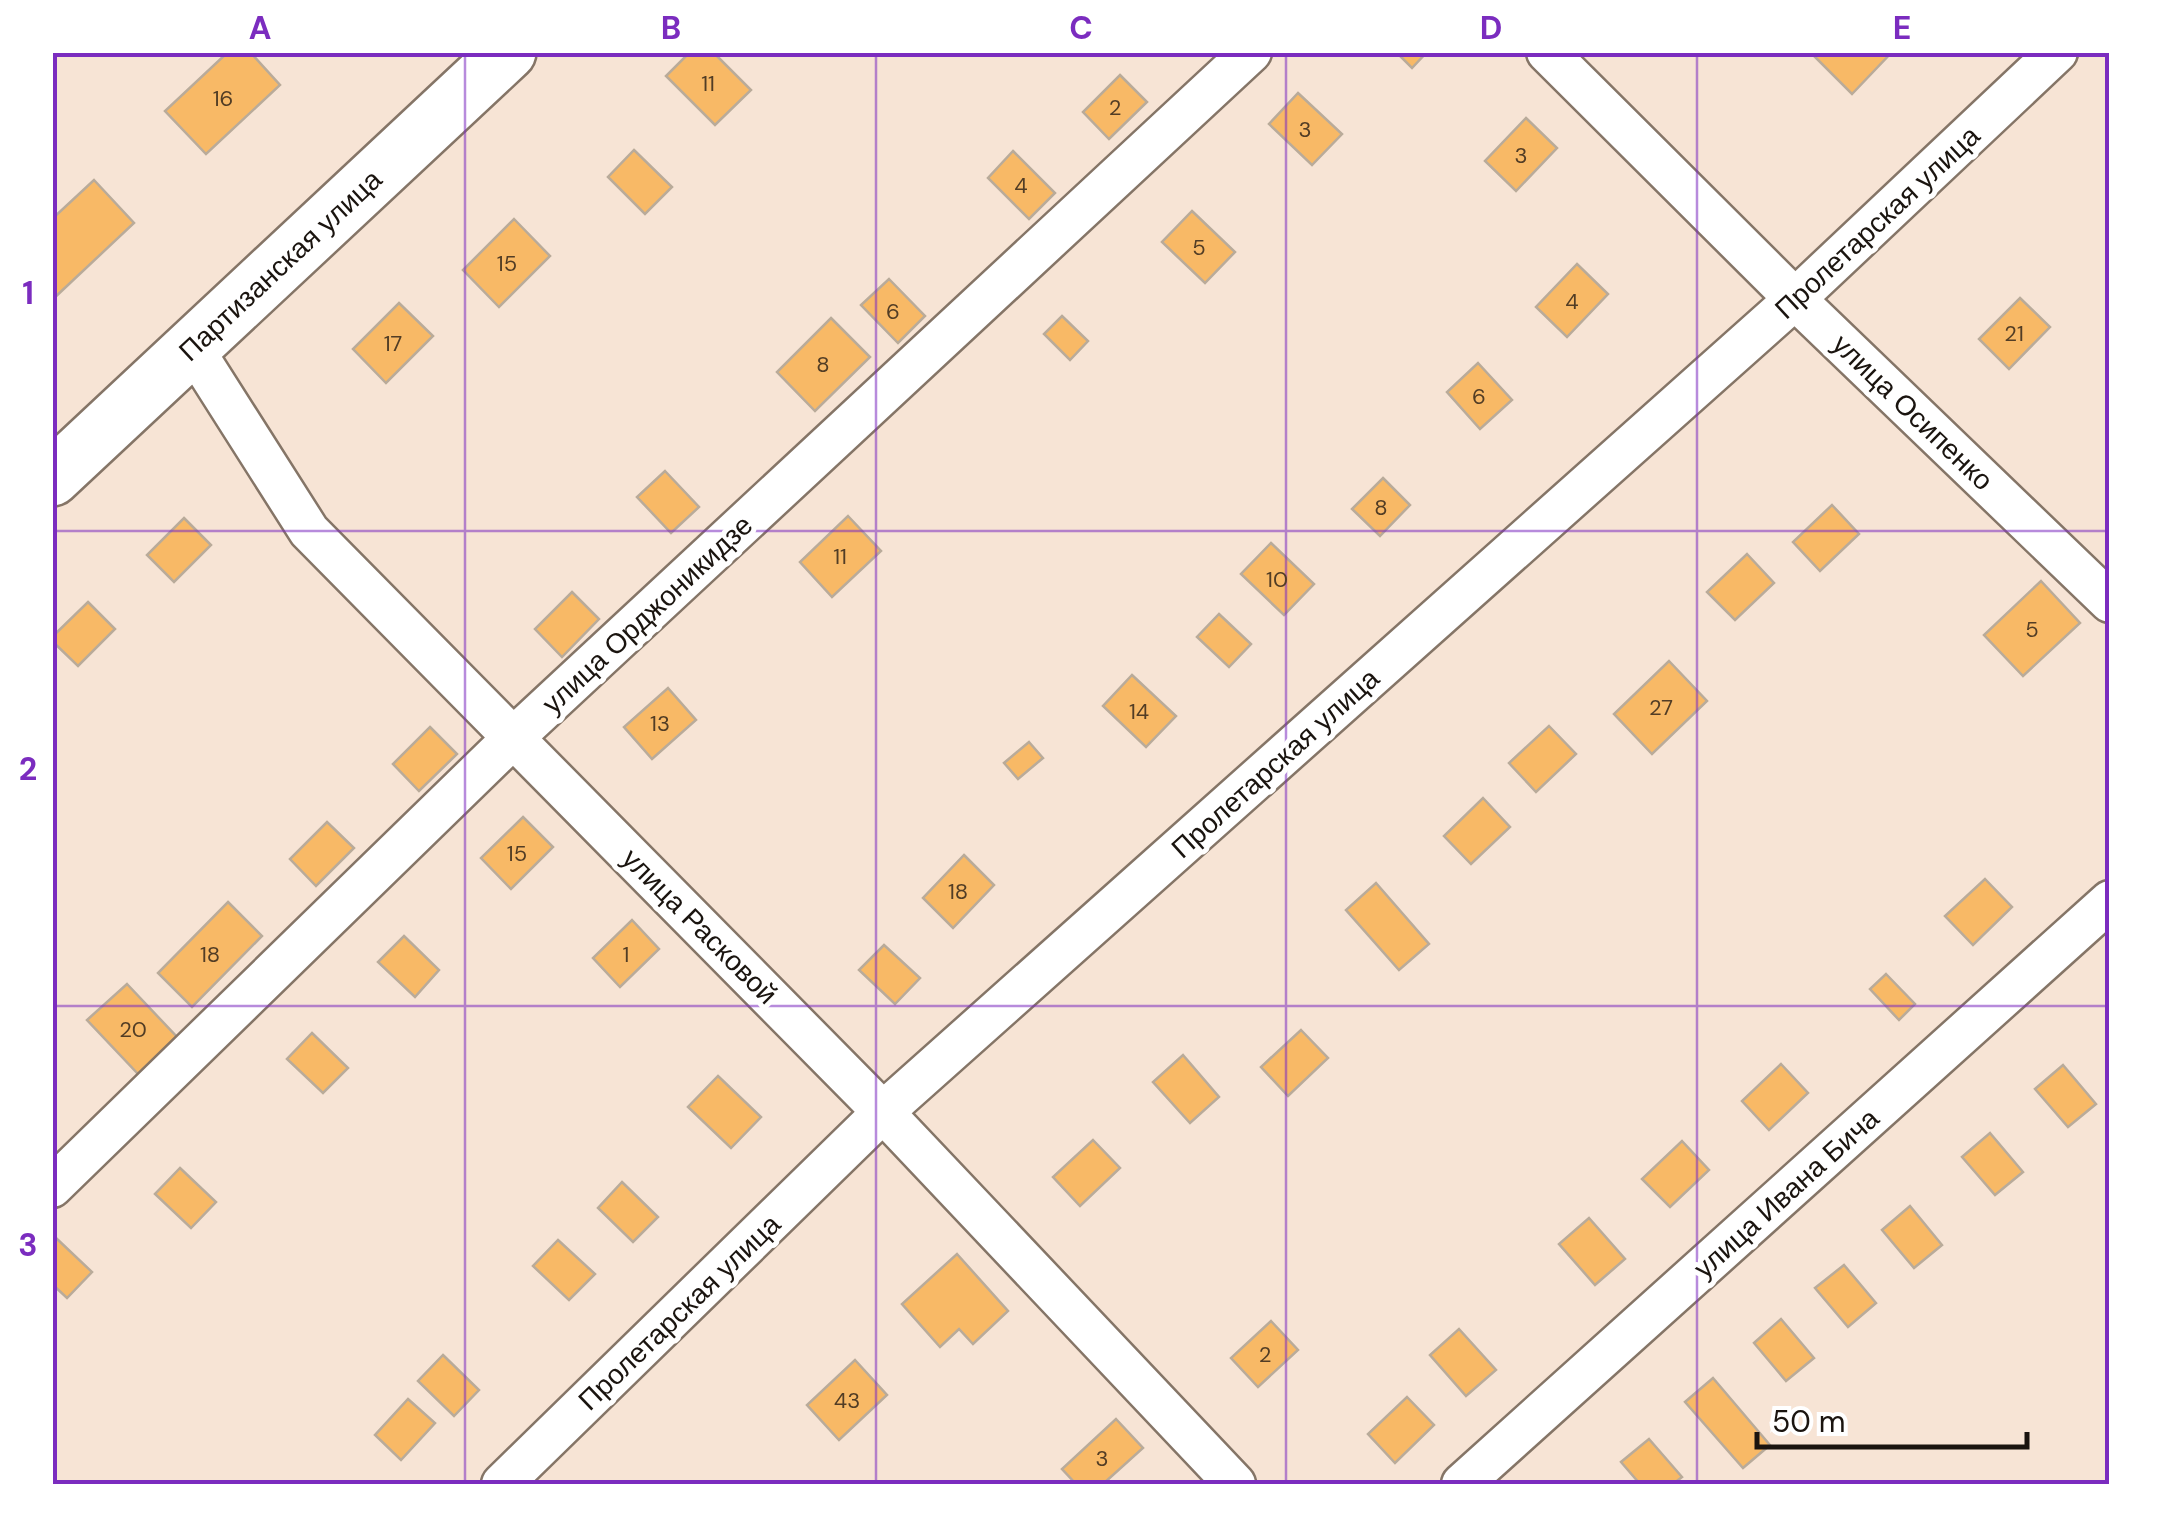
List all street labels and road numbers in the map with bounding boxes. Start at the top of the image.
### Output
street label: Пролетарская улица [1767,117,1988,327]
street label: Партизанская улица [171,161,390,369]
street label: улица Осипенко [1824,326,2001,499]
street label: улица Орджоникидзе [534,507,761,722]
street label: Пролетарская улица [1164,660,1387,867]
street label: улица Расковой [614,841,785,1012]
street label: улица Ивана Бича [1686,1100,1887,1287]
street label: Пролетарская улица [570,1206,789,1419]

